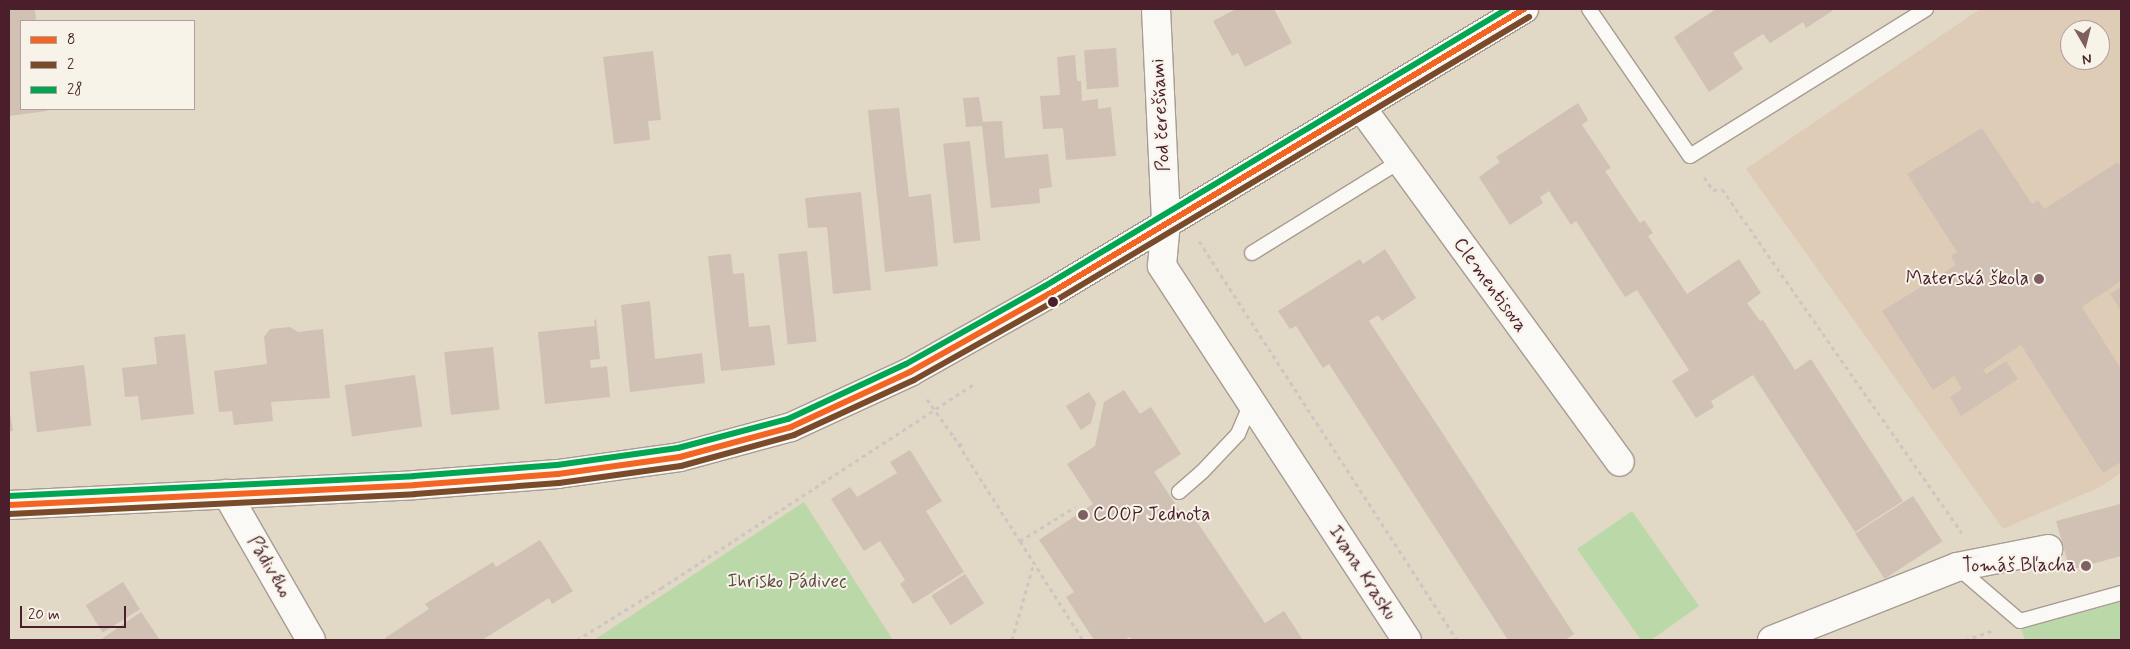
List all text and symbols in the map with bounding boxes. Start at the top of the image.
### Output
legend [20,20,195,110]
north arrow [2060,20,2110,70]
text: 8 [67,30,75,50]
text: N [2081,49,2093,68]
text: 2 [67,55,74,75]
street label: Pod čerešňami [1147,58,1175,172]
text: 28 [67,80,83,100]
street label: Clementisova [1448,233,1532,337]
place label: Materská škola [1906,268,2029,290]
marker: Materská škola [2033,273,2045,285]
unlabelled marker [1048,297,1058,307]
place label: COOP Jednota [1093,504,1221,526]
marker: COOP Jednota [1077,509,1089,521]
street label: Ivana Krasku [1323,521,1401,625]
street label: Pádivého [242,532,296,602]
place label: Tomáš Bľacha [1962,555,2076,577]
marker: Tomáš Bľacha [2080,560,2092,572]
park label: Ihrisko Pádivec [727,571,847,593]
scale bar [22,596,129,628]
text: 20 m [28,605,60,625]

